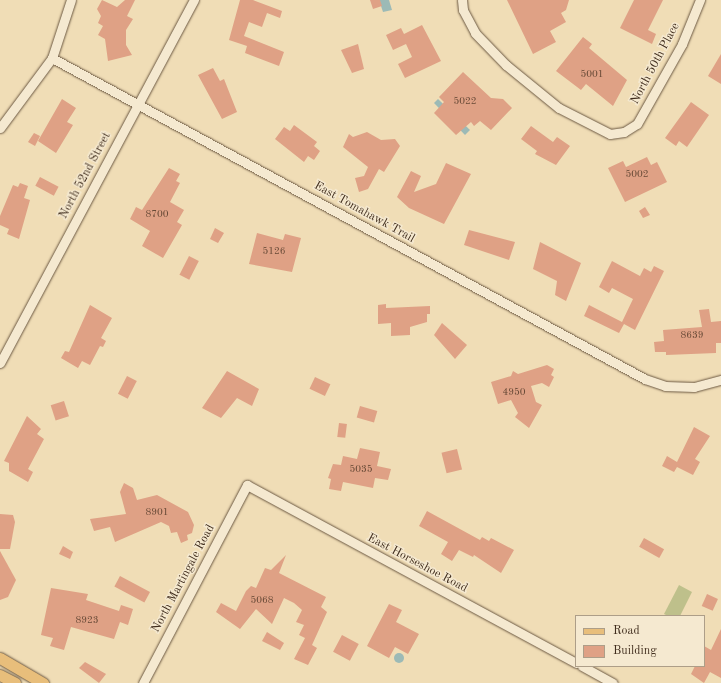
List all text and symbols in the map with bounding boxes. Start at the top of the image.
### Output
street label: North 50th Place [628,21,684,107]
house number: 5001 [580,69,604,81]
house number: 5022 [453,96,477,108]
street label: North 52nd Street [57,130,115,222]
house number: 5002 [625,169,649,181]
street label: East Tomahawk Trail [311,179,417,247]
house number: 8700 [145,209,169,221]
house number: 5126 [262,246,286,258]
house number: 8639 [680,330,704,342]
house number: 4950 [502,387,526,399]
house number: 5035 [349,464,373,476]
house number: 8901 [145,507,169,519]
street label: North Martingale Road [149,523,219,635]
street label: East Horseshoe Road [364,532,470,596]
house number: 5068 [250,595,274,607]
house number: 8923 [75,615,99,627]
legend [575,615,705,667]
text: Road [613,625,640,637]
text: Building [613,645,657,657]

